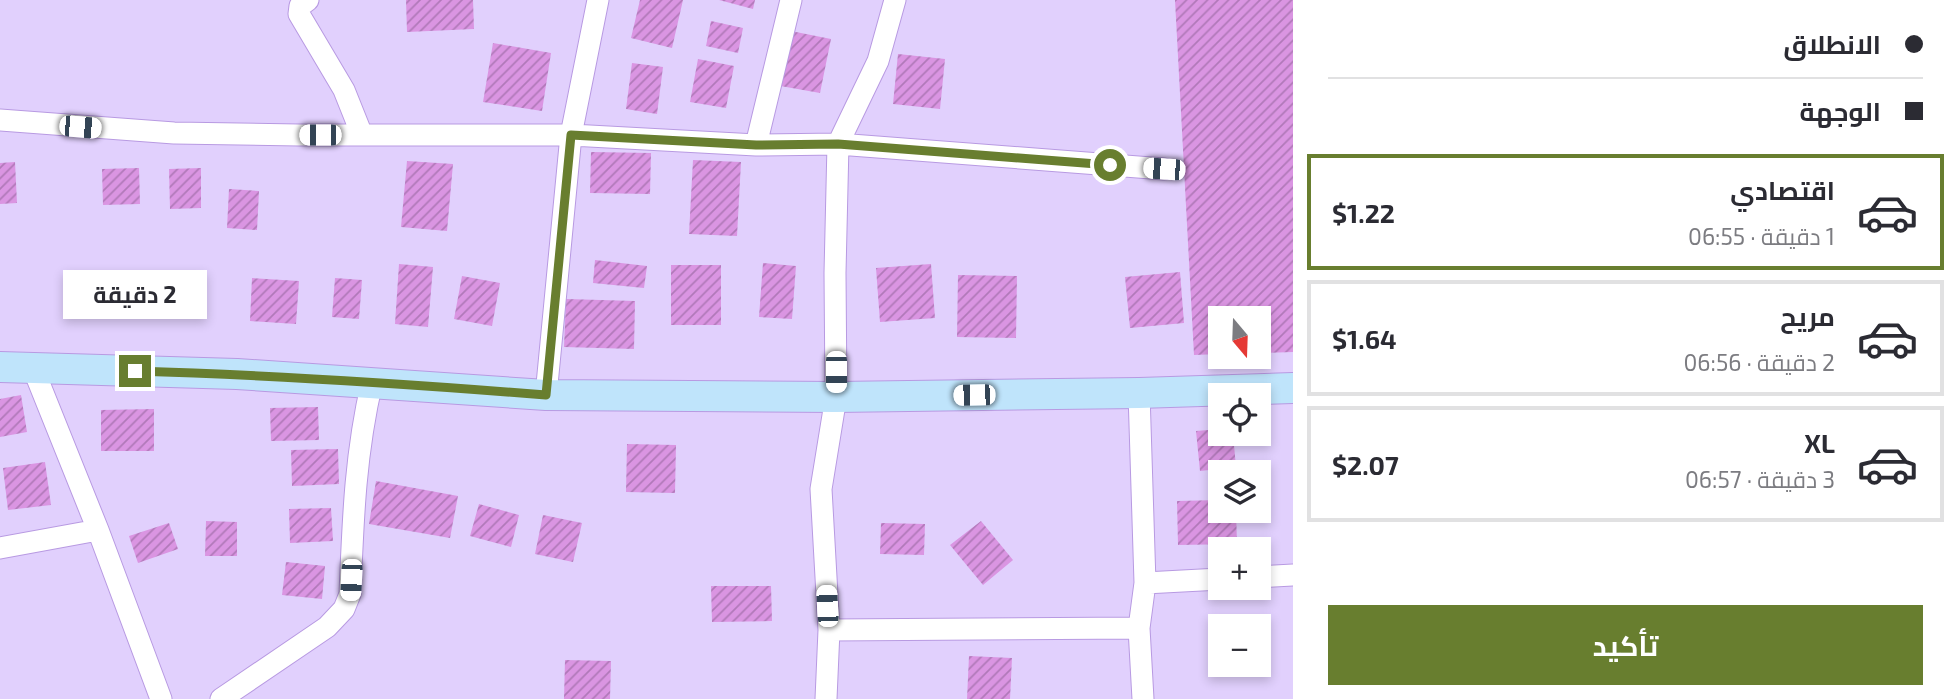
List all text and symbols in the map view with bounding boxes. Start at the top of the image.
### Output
text: الانطلاق [1783,28,1881,59]
text: الوجهة [1800,95,1881,126]
car [59,115,102,139]
car [300,125,342,146]
route start [1094,149,1126,181]
car [1143,157,1186,181]
text: اقتصادي [1730,174,1835,205]
icon: car [1856,181,1919,244]
text: $1.22 [1332,197,1395,228]
text: 1 دقيقة · 06:55 [1688,222,1835,250]
callout: 2 دقيقة [63,270,207,318]
text: 2 دقيقة [93,280,177,308]
text: مريح [1780,300,1835,331]
north arrow [1208,306,1270,369]
map controls [1208,306,1271,677]
icon: car [1856,307,1919,370]
text: $1.64 [1332,323,1397,354]
text: 2 دقيقة · 06:56 [1683,348,1835,376]
car [826,351,847,393]
route end [119,355,151,387]
button: locate [1208,383,1271,446]
car [953,384,996,406]
text: XL [1804,427,1835,458]
icon: car [1856,433,1919,496]
text: $2.07 [1332,449,1399,480]
button: layers [1208,460,1271,523]
text: 3 دقيقة · 06:57 [1685,465,1835,493]
button: + [1208,537,1271,600]
car [340,558,363,602]
car [816,584,839,628]
button: تأكيد [1328,605,1923,685]
button: − [1208,614,1271,677]

